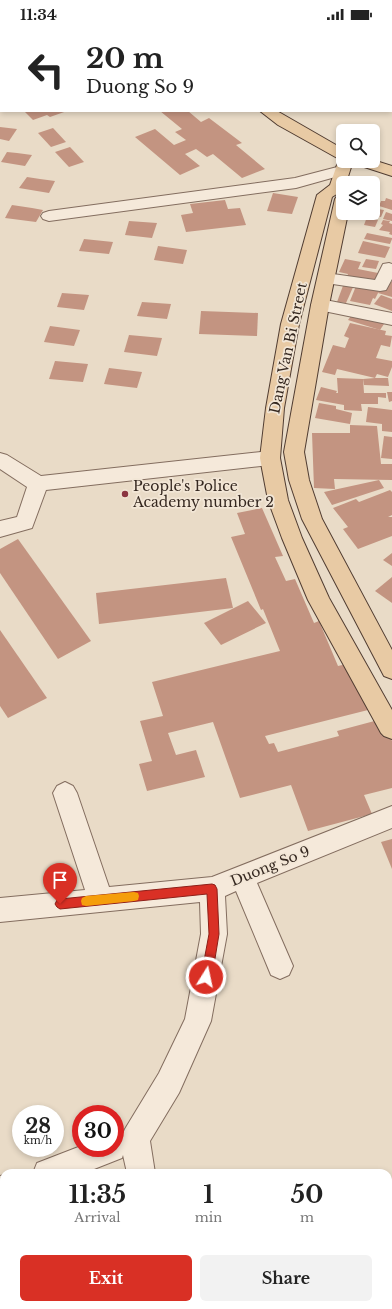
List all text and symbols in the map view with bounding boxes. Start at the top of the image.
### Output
text: 11:34 [20,5,57,24]
text: 20 m [86,41,164,76]
icon: left [20,44,72,96]
text: Duong So 9 [86,76,194,98]
map controls [336,124,380,220]
button: search [336,124,380,168]
button: layers [336,176,380,220]
street label: Dang Van Bi Street [265,280,311,415]
place label: People's Police Academy number 2 [132,477,274,511]
marker: People's Police Academy number 2 [120,489,130,499]
street label: Duong So 9 [228,842,312,890]
pin [43,863,77,904]
icon: arrive [49,869,71,891]
position arrow [185,956,227,998]
speed limit sign: 30 [72,1105,124,1157]
text: 28 [25,1114,51,1138]
text: km/h [24,1134,52,1147]
text: 11:35 [69,1180,126,1209]
text: 1 [203,1180,214,1209]
text: 50 [291,1180,323,1209]
text: Arrival [74,1209,120,1226]
text: min [195,1209,222,1226]
text: m [300,1209,314,1226]
button: Exit [20,1255,192,1301]
button: Share [200,1255,372,1301]

